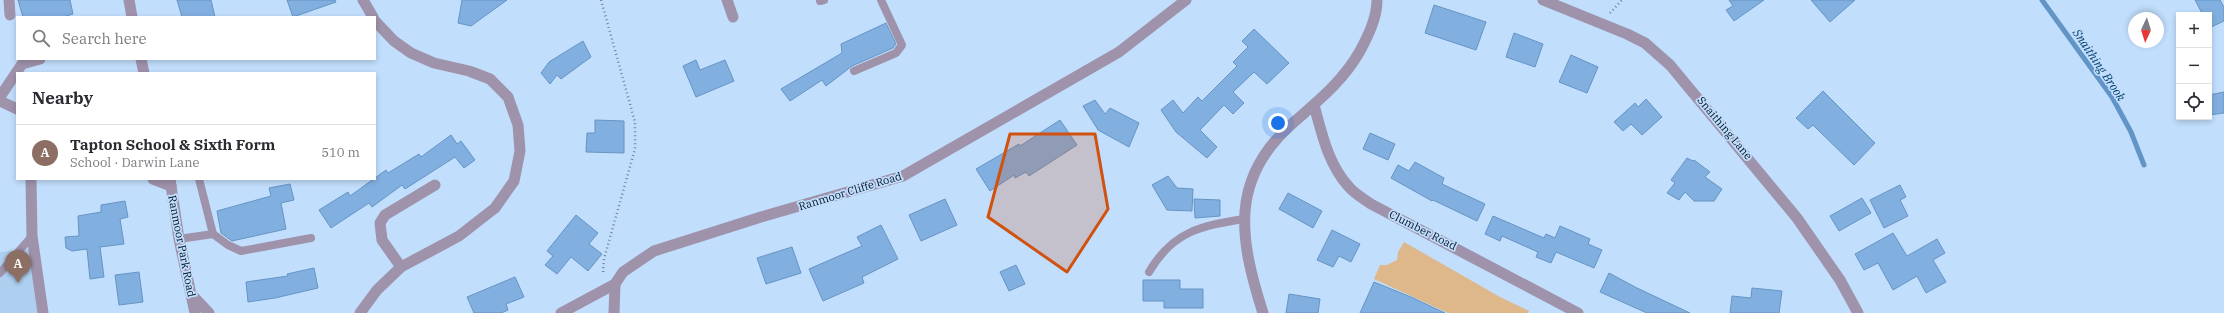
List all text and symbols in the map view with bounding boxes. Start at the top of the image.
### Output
north arrow [2128,12,2164,48]
map controls [2176,12,2212,120]
button: + [2176,12,2212,48]
search box [16,16,376,60]
water label: Snaithing Brook [2069,25,2129,104]
icon: search [30,27,52,49]
text: Search here [62,29,147,48]
button: − [2176,48,2212,84]
button: locate [2176,84,2212,120]
text: Nearby [32,87,93,109]
street label: Snaithing Lane [1694,94,1756,163]
your location [1268,113,1288,133]
text: Tapton School & Sixth Form [70,135,275,154]
text: A [40,144,50,161]
text: 510 m [321,144,360,161]
text: School · Darwin Lane [70,154,199,171]
street label: Ranmoor Cliffe Road [797,169,903,213]
street label: Ranmoor Park Road [165,194,199,299]
street label: Clumber Road [1387,207,1459,253]
pin: A [5,250,31,283]

